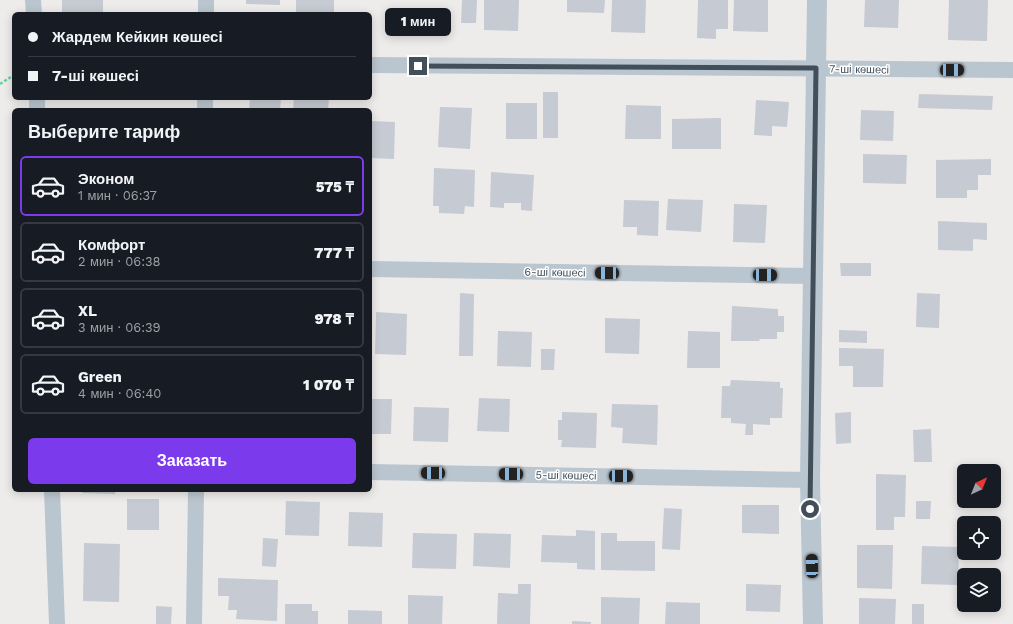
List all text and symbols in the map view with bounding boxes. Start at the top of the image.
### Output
callout: 1 мин [385,8,451,36]
text: 1 мин [401,14,435,29]
text: Жардем Кейкин көшесі [52,28,223,46]
route end [409,57,427,75]
street label: 7-ші көшесі [829,62,889,77]
car [940,64,964,76]
text: 7-ші көшесі [52,67,139,85]
text: Выберите тариф [28,121,180,142]
icon: car [30,168,66,204]
text: Эконом [78,170,134,188]
text: 575 ₸ [316,178,354,196]
text: 1 мин · 06:37 [78,188,157,203]
icon: car [30,234,66,270]
text: Комфорт [78,236,145,254]
text: 777 ₸ [314,244,354,262]
text: 2 мин · 06:38 [78,254,161,269]
street label: 6-ші көшесі [524,265,586,280]
car [595,267,619,279]
car [753,269,777,281]
icon: car [30,300,66,336]
text: XL [78,302,97,320]
text: 978 ₸ [314,310,354,328]
text: 3 мин · 06:39 [78,320,161,335]
icon: car [30,366,66,402]
text: Green [78,368,122,386]
text: 1 070 ₸ [303,376,354,394]
text: 4 мин · 06:40 [78,386,161,401]
button: Заказать [28,438,356,484]
north arrow [957,464,1001,508]
map controls [957,464,1001,612]
car [421,467,445,479]
car [499,468,523,480]
street label: 5-ші көшесі [535,468,597,483]
car [609,470,633,482]
route start [801,500,819,518]
button: locate [957,516,1001,560]
car [806,554,818,578]
button: layers [957,568,1001,612]

